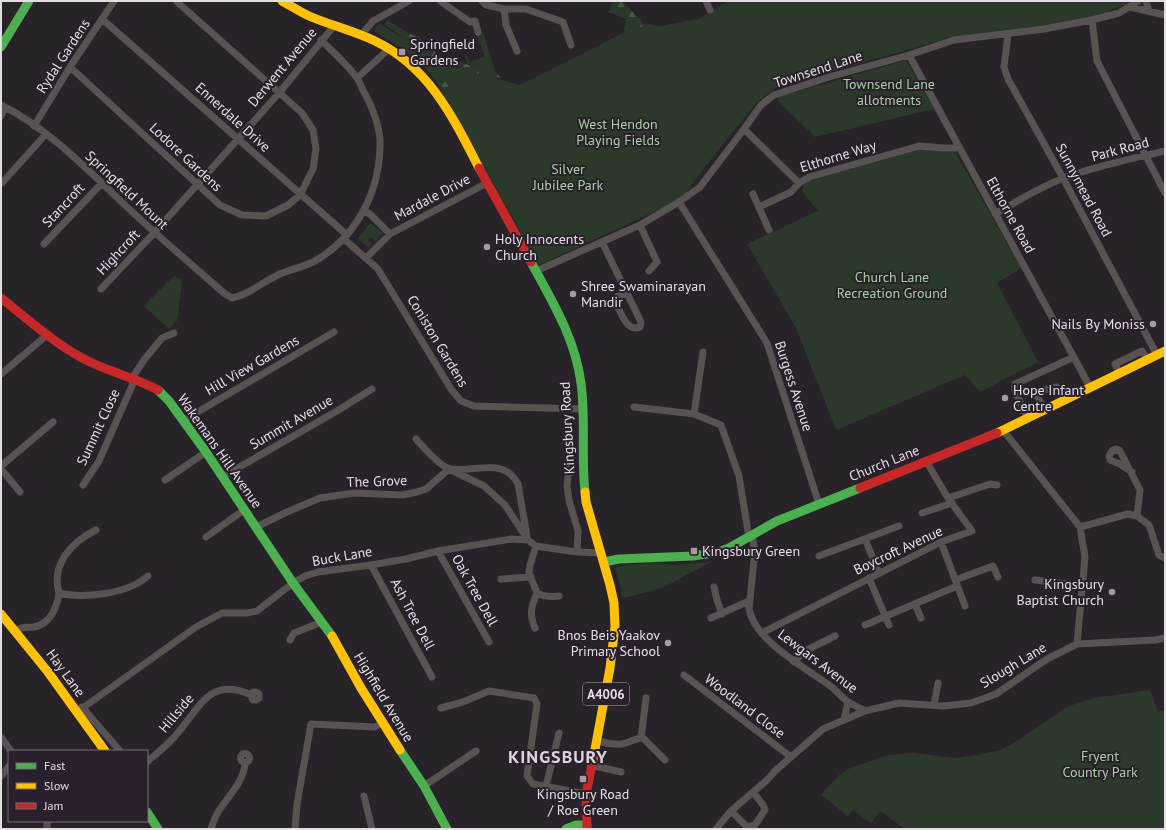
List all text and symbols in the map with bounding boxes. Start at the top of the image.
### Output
street label: Rydal Gardens [32,15,94,97]
street label: Derwent Avenue [244,24,320,110]
place label: Springfield Gardens [410,35,475,69]
street label: Townsend Lane [772,46,864,92]
marker: Springfield Gardens [397,47,407,57]
park label: Townsend Lane allotments [843,75,935,109]
street label: Ennerdale Drive [191,78,275,156]
park label: West Hendon Playing Fields [576,115,660,149]
street label: Lodore Gardens [146,119,226,195]
street label: Park Road [1089,133,1151,165]
street label: Elthorne Way [798,136,879,176]
street label: Sunnymead Road [1052,140,1116,240]
street label: Springfield Mount [82,147,173,233]
park label: Silver Jubilee Park [532,160,604,194]
street label: Mardale Drive [391,169,473,225]
street label: Elthorne Road [983,174,1039,256]
street label: Stancroft [38,179,88,231]
street label: Highcroft [92,225,144,279]
place label: Holy Innocents Church [495,230,584,264]
marker: Holy Innocents Church [482,242,492,252]
park label: Church Lane Recreation Ground [837,268,947,302]
place label: Shree Swaminarayan Mandir [581,277,706,311]
marker: Shree Swaminarayan Mandir [568,289,578,299]
street label: Coniston Gardens [403,292,473,390]
place label: Nails By Moniss [1051,315,1145,333]
marker: Nails By Moniss [1148,319,1158,329]
street label: Hill View Gardens [202,331,302,399]
street label: Burgess Avenue [771,339,817,433]
street label: Kingsbury Road [556,381,578,475]
place label: Hope Infant Centre [1013,381,1084,415]
street label: Summit Close [72,386,124,468]
street label: Wakemans Hill Avenue [174,390,266,512]
street label: Summit Avenue [246,391,336,453]
marker: Hope Infant Centre [1000,393,1010,403]
street label: Church Lane [846,441,922,485]
street label: The Grove [346,471,408,491]
street label: Boycroft Avenue [851,521,945,579]
street label: Buck Lane [311,542,373,570]
place label: Kingsbury Green [702,542,800,560]
marker: Kingsbury Green [689,546,699,556]
street label: Oak Tree Dell [448,551,502,629]
street label: Ash Tree Dell [387,575,439,653]
place label: Kingsbury Baptist Church [1017,575,1104,609]
marker: Kingsbury Baptist Church [1107,587,1117,597]
street label: Lewgars Avenue [774,625,862,697]
place label: Bnos Beis Yaakov Primary School [557,626,660,660]
marker: Bnos Beis Yaakov Primary School [663,638,673,648]
street label: Slough Lane [977,638,1049,692]
street label: Hay Lane [43,646,89,700]
street label: Highfield Avenue [350,649,418,745]
street label: Woodland Close [701,670,789,742]
road number: A4006 [583,683,629,705]
street label: Hillside [154,690,198,736]
district label: KINGSBURY [508,745,608,768]
park label: Fryent Country Park [1062,747,1138,781]
legend [8,750,148,822]
text: Fast [44,758,65,773]
marker: Kingsbury Road / Roe Green [578,774,588,784]
text: Slow [44,778,69,793]
place label: Kingsbury Road / Roe Green [537,785,629,819]
text: Jam [43,798,63,813]

